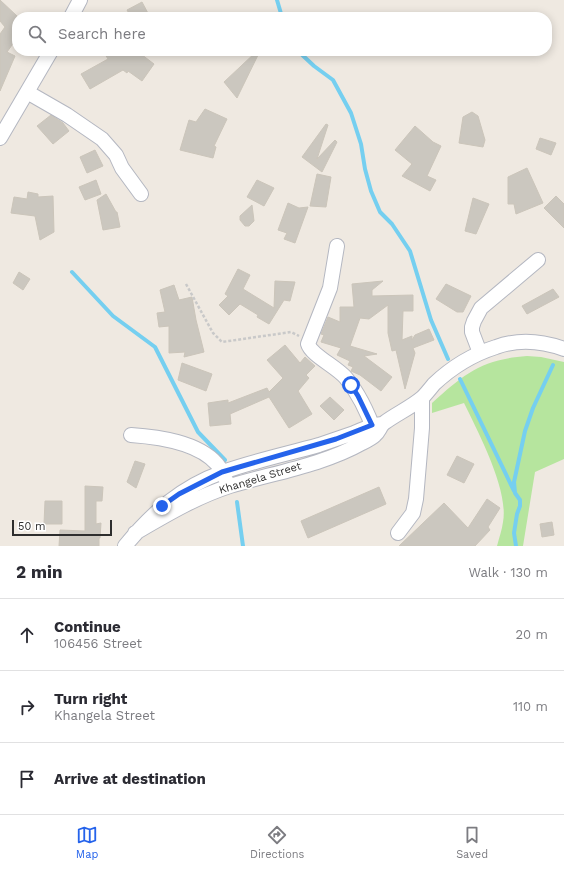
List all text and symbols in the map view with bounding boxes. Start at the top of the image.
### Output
search box [12,12,552,56]
icon: search [26,23,48,45]
text: Search here [58,25,146,43]
route start [342,376,360,394]
street label: Khangela Street [217,459,303,497]
route end [153,497,171,515]
scale bar [12,518,112,537]
text: 50 m [18,520,45,533]
text: 2 min [16,562,62,582]
text: Walk · 130 m [469,565,548,580]
text: Continue [54,618,121,636]
icon: ahead [16,624,38,646]
text: 20 m [516,627,548,642]
text: 106456 Street [54,636,142,651]
text: Turn right [54,690,127,708]
icon: right [16,696,38,718]
text: 110 m [513,699,548,714]
text: Khangela Street [54,708,155,723]
icon: arrive [16,768,38,790]
text: Arrive at destination [54,770,206,788]
tab: Map [76,824,98,861]
tab: Directions [250,824,304,861]
tab: Saved [456,824,488,861]

